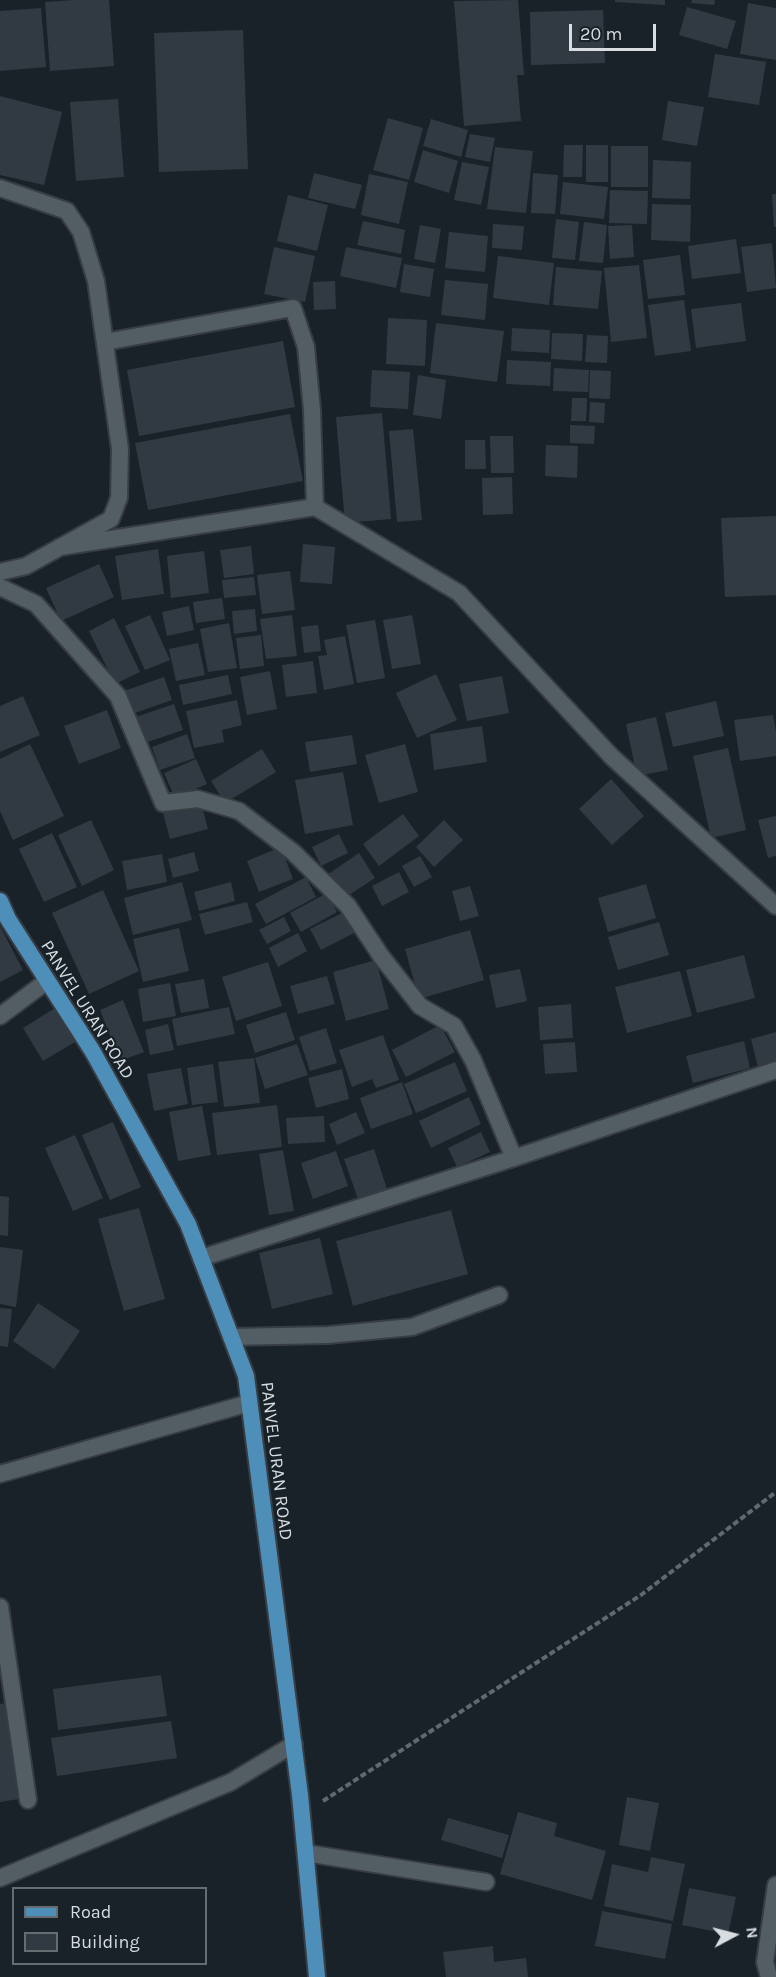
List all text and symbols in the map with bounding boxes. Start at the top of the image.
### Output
scale bar [572,12,659,50]
text: 20 m [580,23,622,45]
street label: PANVEL URAN ROAD [36,937,138,1083]
street label: PANVEL URAN ROAD [256,1381,296,1541]
legend [12,1887,207,1965]
text: Road [70,1901,111,1923]
north arrow [704,1905,764,1965]
text: N [742,1926,762,1940]
text: Building [70,1931,140,1953]

